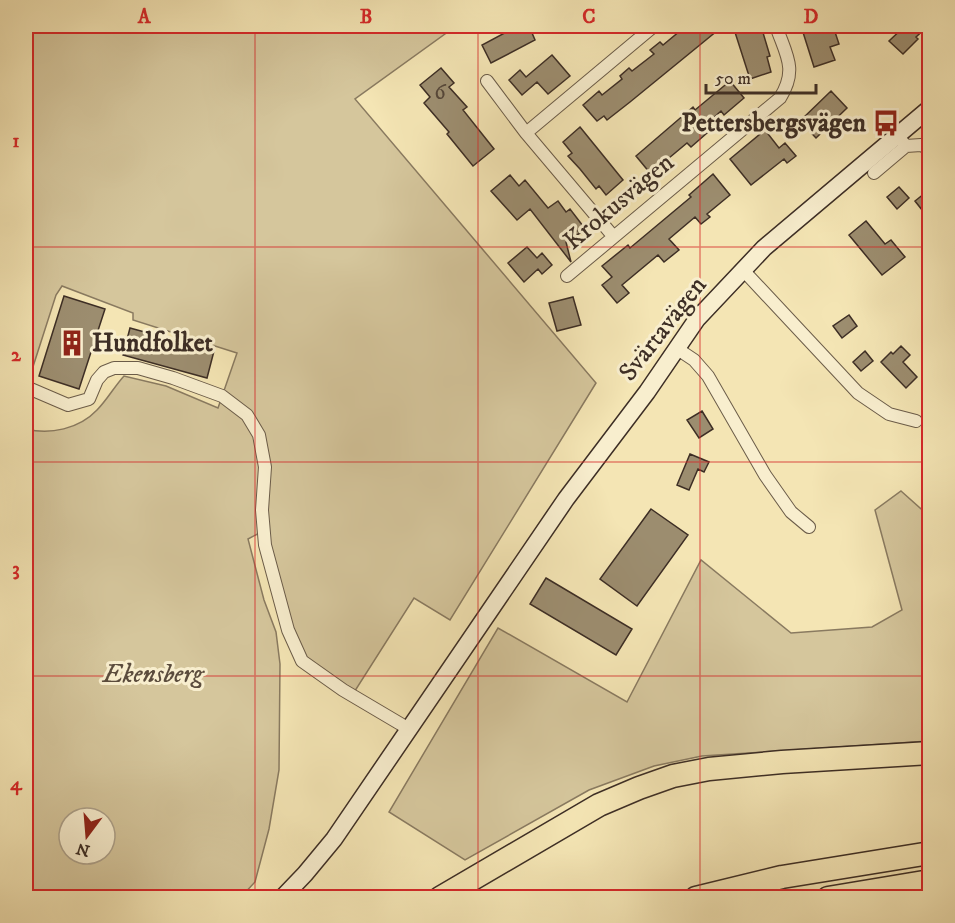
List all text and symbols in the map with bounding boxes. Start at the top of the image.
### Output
text: A [137,5,152,30]
text: B [360,5,372,30]
text: C [582,5,596,30]
text: D [804,5,819,30]
scale bar [706,57,816,95]
text: 50 m [715,68,751,90]
house number: 6 [434,79,447,106]
place label: Pettersbergsvägen [681,107,866,140]
bus stop icon: Pettersbergsvägen [871,108,901,138]
text: 1 [12,129,20,154]
street label: Krokusvägen [557,146,681,258]
street label: Svärtavägen [612,270,715,388]
place label: Hundfolket [92,327,213,360]
building icon: Hundfolket [57,328,87,358]
text: 2 [11,343,22,368]
text: 3 [12,557,20,582]
park label: Ekensberg [101,658,205,691]
text: 4 [10,772,23,797]
north arrow [57,806,117,866]
text: N [74,838,92,861]

